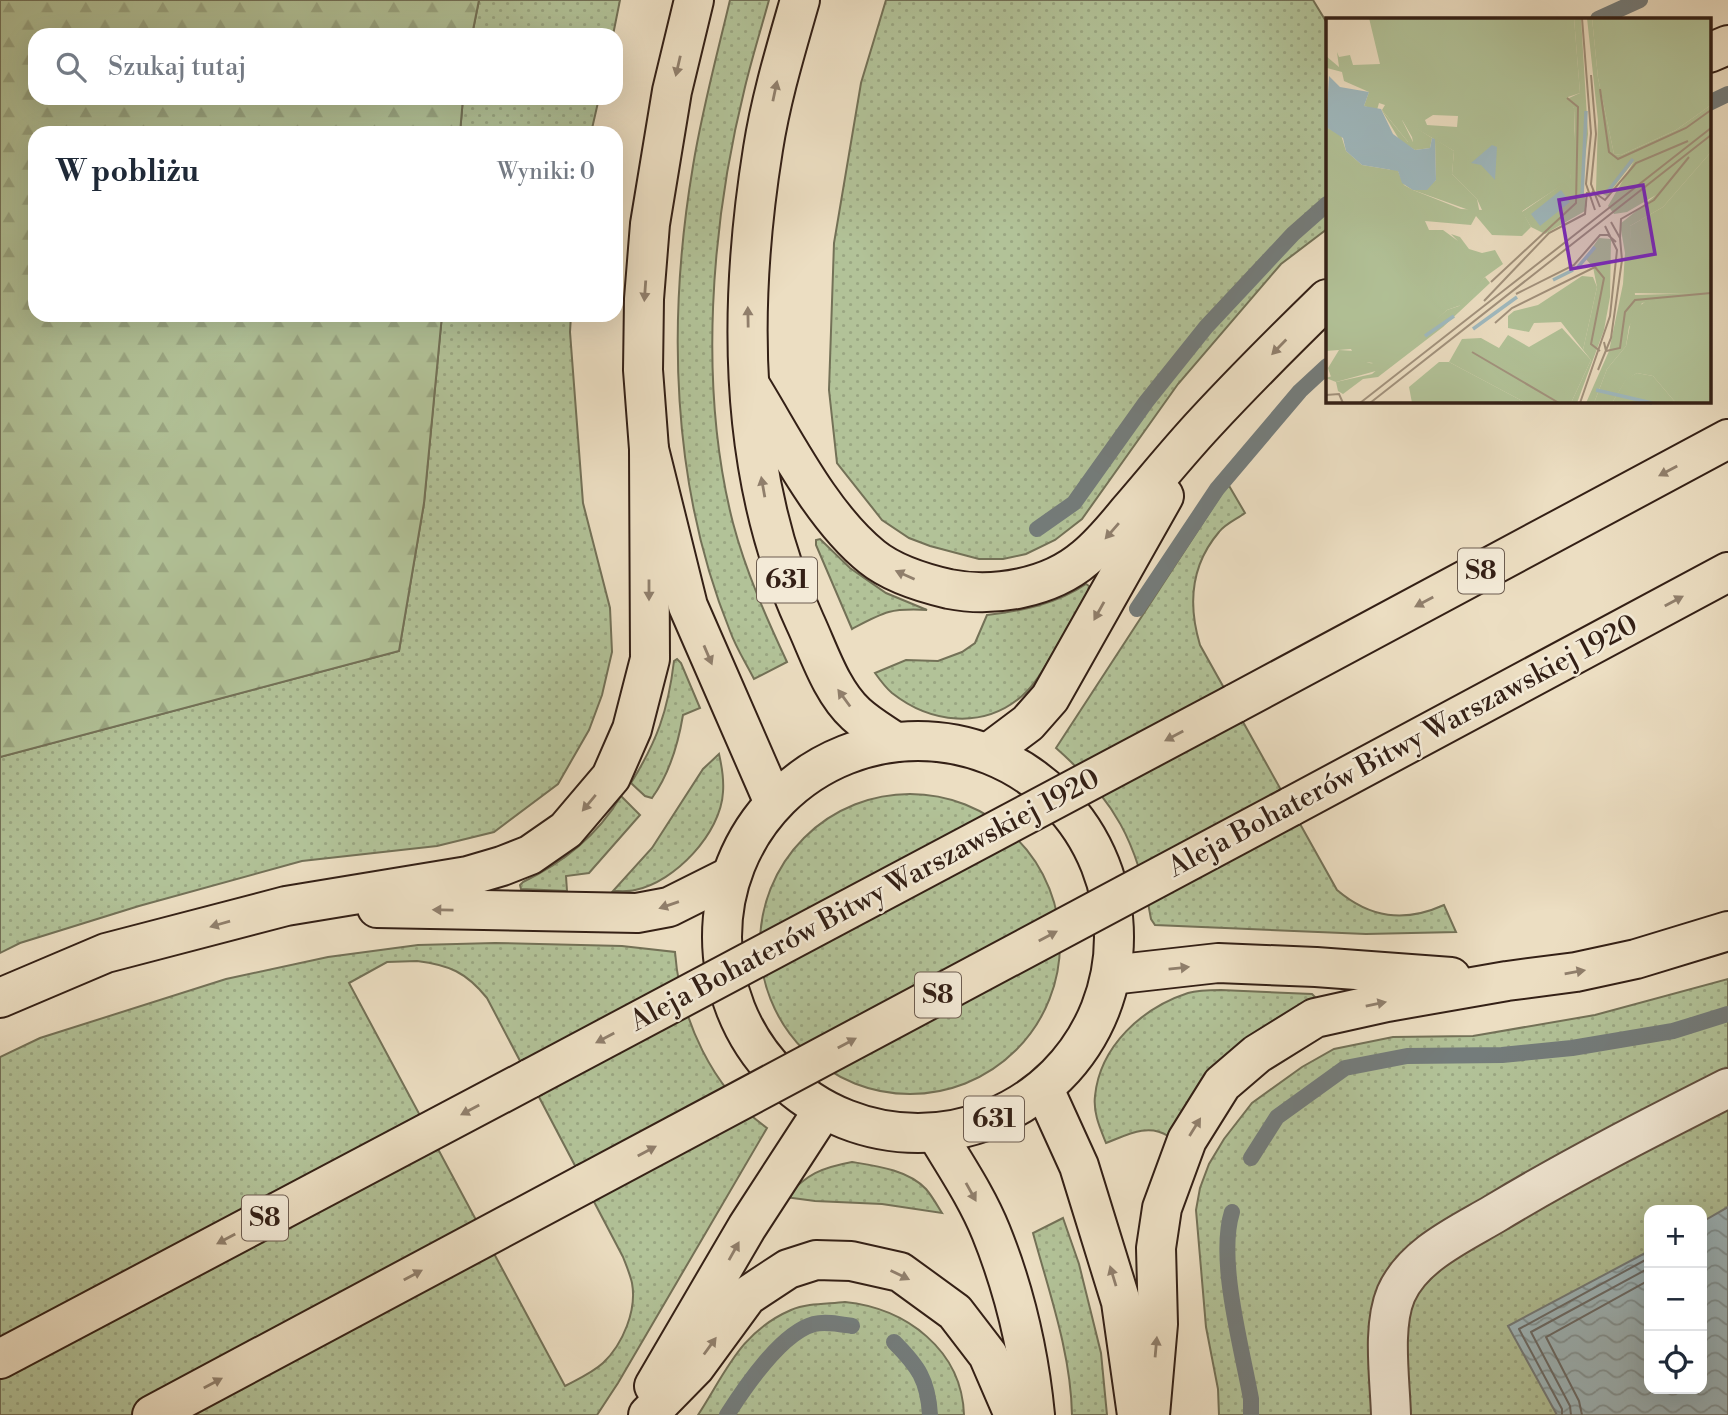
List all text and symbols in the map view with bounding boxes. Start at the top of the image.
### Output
inset map [1326,18,1710,402]
search box [28,28,623,105]
icon: search [52,48,90,86]
text: Szukaj tutaj [108,51,247,83]
one-way arrow [672,55,683,77]
one-way arrow [770,80,781,102]
text: W pobliżu [56,153,199,191]
text: Wyniki: 0 [497,158,595,186]
one-way arrow [639,280,650,302]
one-way arrow [742,305,754,327]
one-way arrow [1272,338,1288,355]
one-way arrow [1658,465,1678,477]
one-way arrow [757,476,768,498]
one-way arrow [1104,522,1120,539]
road number: S8 [1458,548,1504,594]
road number: 631 [757,558,817,602]
one-way arrow [895,569,916,580]
one-way arrow [643,580,655,602]
one-way arrow [1664,595,1684,606]
one-way arrow [1414,596,1434,607]
one-way arrow [1093,602,1105,621]
street label: Aleja Bohaterów Bitwy Warszawskiej 1920 [1161,607,1644,886]
one-way arrow [702,645,714,665]
one-way arrow [837,689,851,707]
one-way arrow [1164,730,1184,741]
street label: Aleja Bohaterów Bitwy Warszawskiej 1920 [623,761,1106,1040]
one-way arrow [582,795,597,812]
one-way arrow [659,900,680,911]
one-way arrow [432,904,454,916]
one-way arrow [210,920,231,930]
one-way arrow [1038,930,1058,942]
one-way arrow [1168,962,1190,973]
one-way arrow [1564,966,1586,977]
road number: S8 [915,972,961,1018]
one-way arrow [1365,999,1387,1010]
one-way arrow [595,1033,615,1044]
one-way arrow [837,1038,857,1049]
road number: 631 [964,1096,1024,1142]
one-way arrow [460,1104,480,1116]
one-way arrow [1188,1117,1201,1136]
one-way arrow [637,1145,657,1157]
one-way arrow [965,1182,977,1202]
road number: S8 [242,1196,288,1240]
map controls [1644,1205,1707,1394]
button: + [1644,1205,1707,1268]
one-way arrow [216,1233,236,1245]
one-way arrow [728,1241,740,1261]
one-way arrow [1108,1265,1118,1286]
button: − [1644,1268,1707,1331]
one-way arrow [890,1269,911,1281]
one-way arrow [403,1270,423,1281]
button: locate [1644,1331,1707,1394]
one-way arrow [1151,1336,1162,1358]
one-way arrow [703,1337,717,1355]
one-way arrow [203,1377,222,1389]

